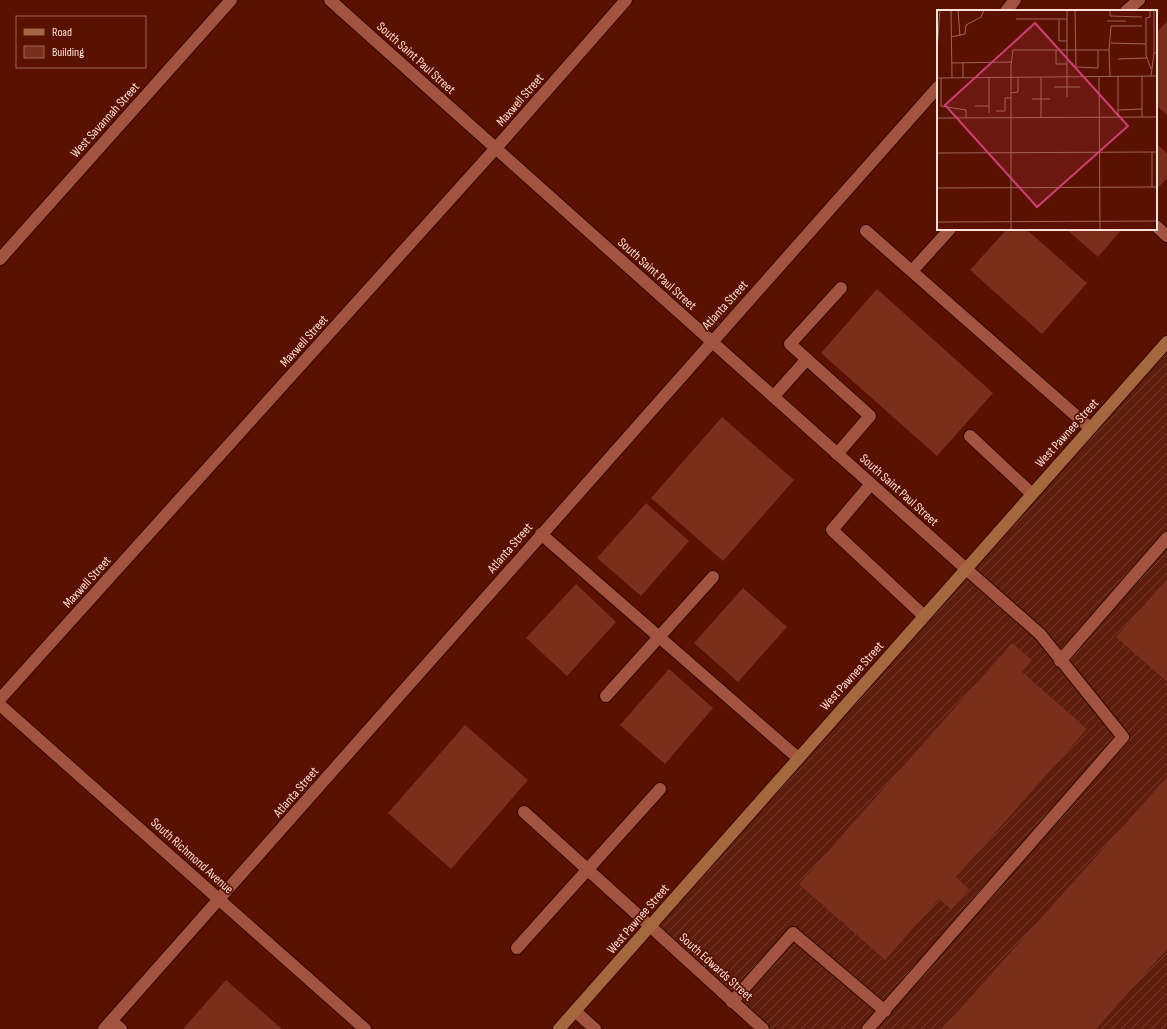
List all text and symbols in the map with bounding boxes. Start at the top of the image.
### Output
inset map [937,10,1157,230]
legend [16,16,146,68]
street label: South Saint Paul Street [373,18,459,98]
text: Road [52,25,72,40]
text: Building [52,45,84,60]
street label: Maxwell Street [493,70,547,130]
street label: West Savannah Street [67,79,143,161]
street label: South Saint Paul Street [614,234,700,314]
street label: Atlanta Street [698,277,751,334]
street label: Maxwell Street [277,312,332,370]
street label: West Pawnee Street [1032,395,1102,471]
street label: South Saint Paul Street [856,450,942,530]
street label: Atlanta Street [483,520,536,577]
street label: Maxwell Street [60,553,115,611]
street label: West Pawnee Street [817,638,887,714]
street label: Atlanta Street [269,764,322,821]
street label: South Richmond Avenue [147,815,237,897]
street label: West Pawnee Street [603,881,673,957]
street label: South Edwards Street [676,930,756,1004]

